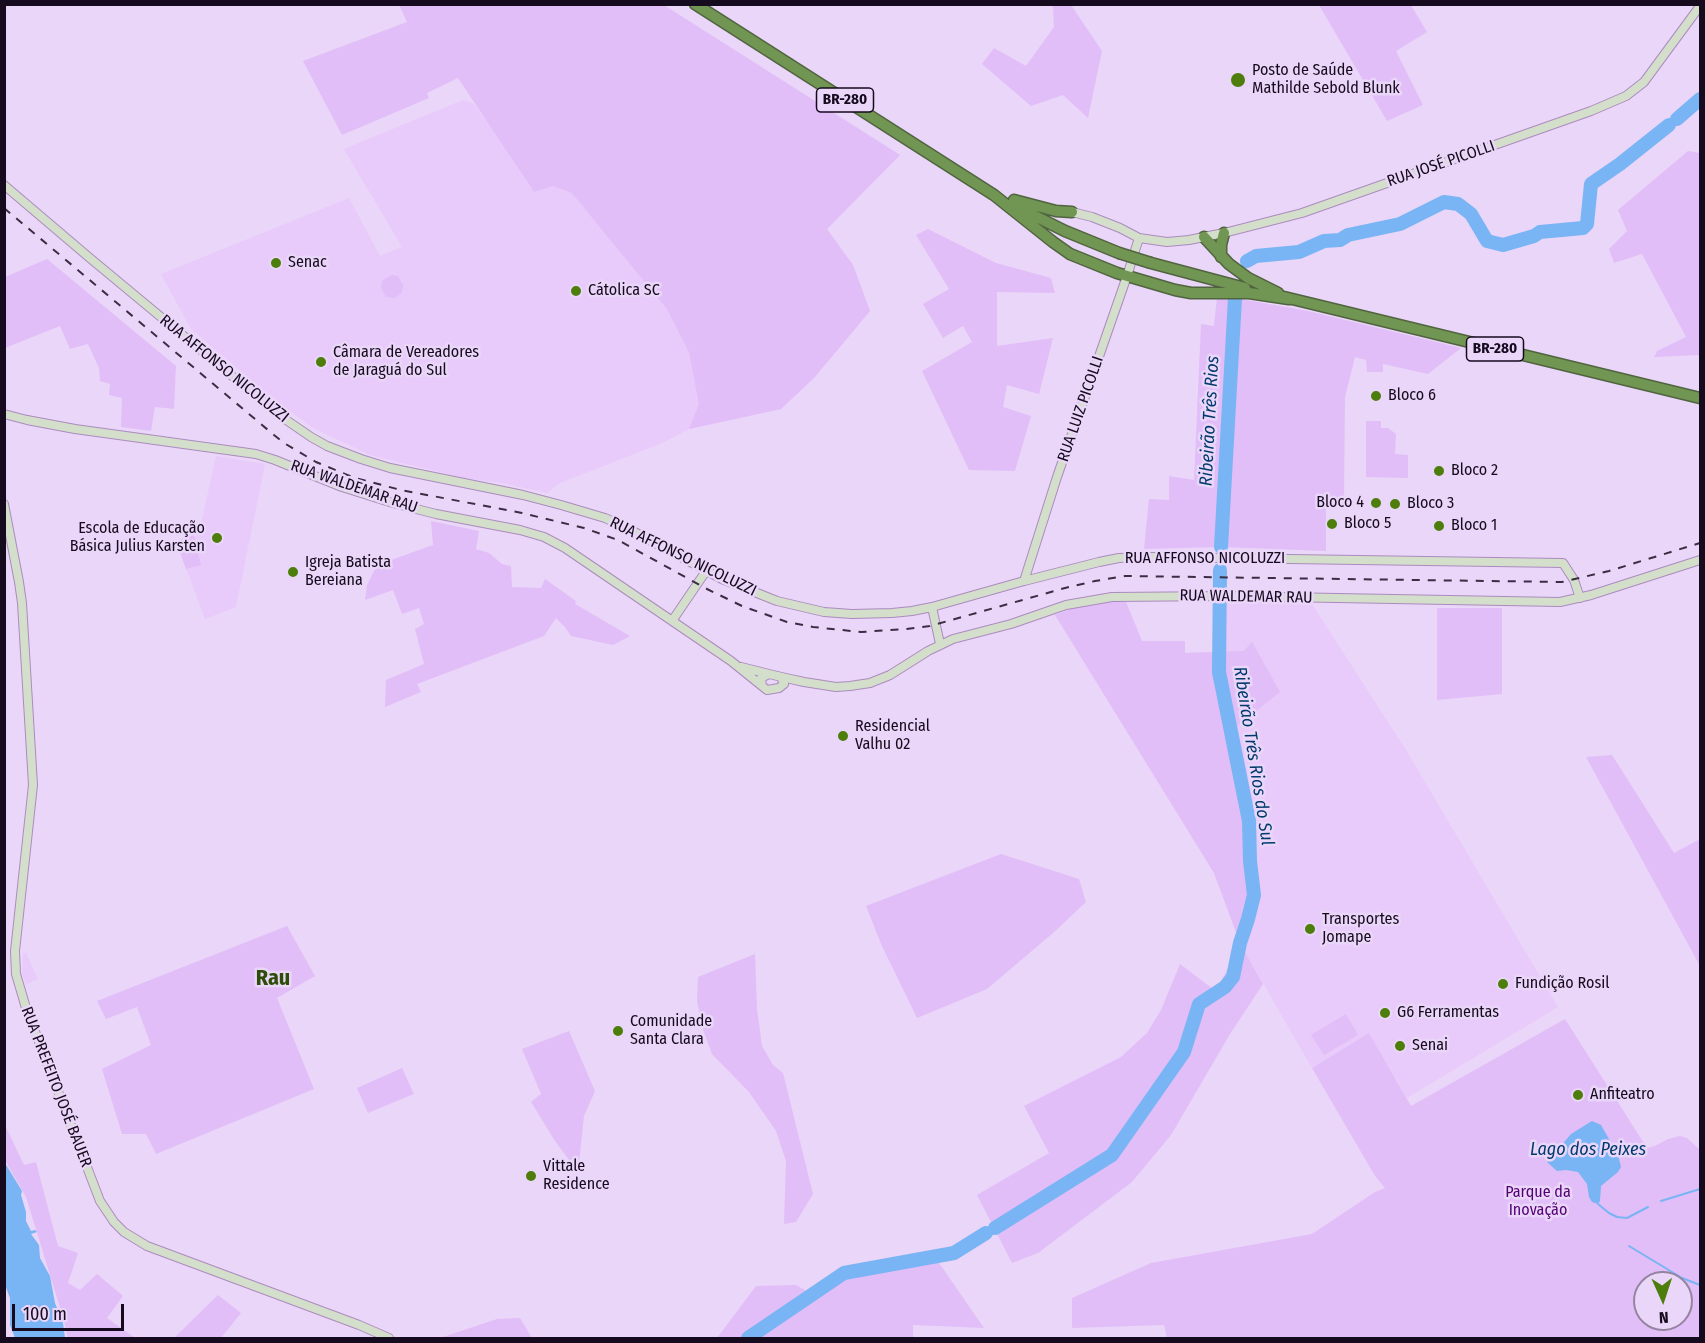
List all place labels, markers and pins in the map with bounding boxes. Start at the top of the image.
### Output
place label: Posto de Saúde Mathilde Sebold Blunk [1252,61,1400,99]
marker: Posto de Saúde Mathilde Sebold Blunk [1229,71,1247,89]
place label: Senac [288,253,327,273]
marker: Senac [269,256,283,270]
place label: Cátolica SC [588,281,660,301]
marker: Cátolica SC [569,284,583,298]
place label: Câmara de Vereadores de Jaraguá do Sul [333,343,479,381]
marker: Câmara de Vereadores de Jaraguá do Sul [314,355,328,369]
place label: Bloco 6 [1388,386,1436,406]
marker: Bloco 6 [1369,389,1383,403]
place label: Bloco 2 [1451,461,1498,481]
marker: Bloco 2 [1432,464,1446,478]
place label: Bloco 4 [1316,493,1364,513]
place label: Bloco 3 [1407,494,1454,514]
marker: Bloco 4 [1369,496,1383,510]
marker: Bloco 3 [1388,497,1402,511]
place label: Bloco 5 [1344,514,1391,534]
place label: Bloco 1 [1451,516,1497,536]
marker: Bloco 5 [1325,517,1339,531]
place label: Escola de Educação Básica Julius Karsten [70,519,205,557]
marker: Bloco 1 [1432,519,1446,533]
marker: Escola de Educação Básica Julius Karsten [210,531,224,545]
place label: Igreja Batista Bereiana [305,553,391,591]
marker: Igreja Batista Bereiana [286,565,300,579]
place label: Residencial Valhu 02 [855,717,930,755]
marker: Residencial Valhu 02 [836,729,850,743]
place label: Transportes Jomape [1322,910,1399,948]
marker: Transportes Jomape [1303,922,1317,936]
place label: Fundição Rosil [1515,974,1610,994]
marker: Fundição Rosil [1496,977,1510,991]
place label: G6 Ferramentas [1397,1003,1499,1023]
marker: G6 Ferramentas [1378,1006,1392,1020]
place label: Comunidade Santa Clara [630,1012,712,1050]
marker: Comunidade Santa Clara [611,1024,625,1038]
place label: Senai [1412,1036,1448,1056]
marker: Senai [1393,1039,1407,1053]
place label: Anfiteatro [1590,1085,1655,1105]
marker: Anfiteatro [1571,1088,1585,1102]
place label: Vittale Residence [543,1157,610,1195]
marker: Vittale Residence [524,1169,538,1183]

